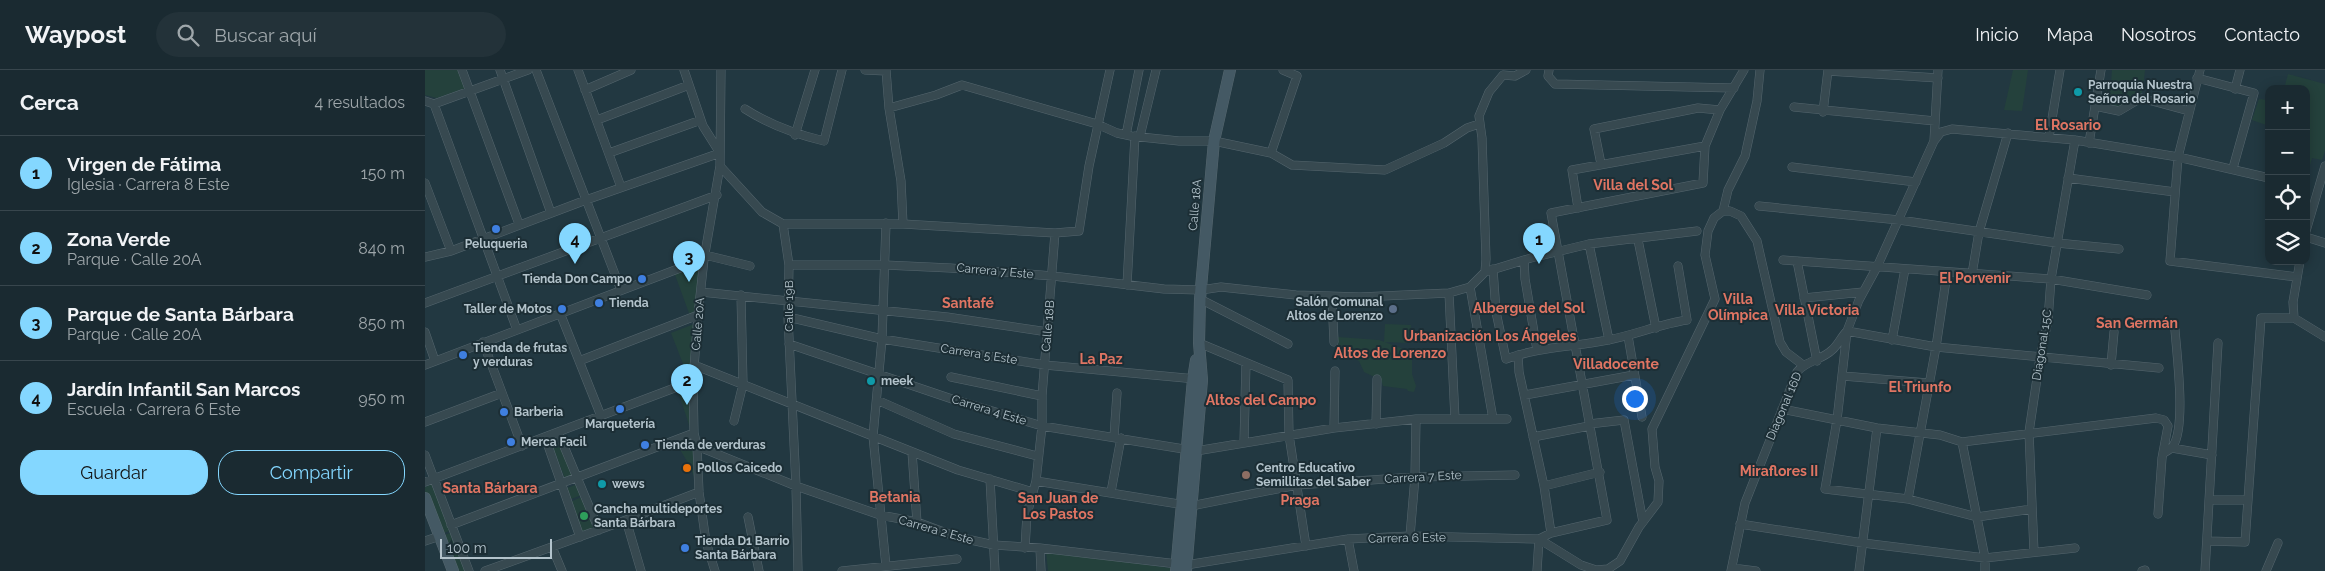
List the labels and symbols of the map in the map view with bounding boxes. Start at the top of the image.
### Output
place label: Parroquia Nuestra Señora del Rosario [2088,78,2196,106]
marker: Parroquia Nuestra Señora del Rosario [2072,86,2084,98]
district label: El Rosario [2035,117,2101,133]
district label: Villa del Sol [1593,177,1673,193]
street label: Calle 18A [1186,179,1204,231]
marker: Peluqueria [490,223,502,235]
pin: 4 [559,223,591,264]
pin: 1 [1523,223,1555,264]
place label: Peluqueria [465,237,527,251]
pin: 3 [673,241,705,282]
street label: Carrera 7 Este [956,261,1034,281]
district label: El Porvenir [1939,270,2011,286]
place label: Tienda Don Campo [522,272,632,286]
marker: Tienda Don Campo [636,273,648,285]
street label: Calle 19B [782,280,796,332]
district label: Villa Olímpica [1708,291,1768,323]
district label: Santafé [942,295,995,311]
place label: Salón Comunal Altos de Lorenzo [1287,295,1383,323]
place label: Tienda [609,296,649,310]
marker: Tienda [593,297,605,309]
street label: Calle 20A [689,297,707,351]
street label: Calle 18B [1039,300,1057,352]
district label: Albergue del Sol [1473,300,1586,316]
place label: Taller de Motos [464,302,552,316]
district label: Villa Victoria [1775,302,1859,318]
marker: Taller de Motos [556,303,568,315]
marker: Salón Comunal Altos de Lorenzo [1387,303,1399,315]
street label: Diagonal 15C [2029,308,2055,382]
district label: San Germán [2096,315,2178,331]
district label: Urbanización Los Ángeles [1404,327,1576,344]
place label: Tienda de frutas y verduras [473,341,567,369]
street label: Carrera 5 Este [940,341,1018,367]
district label: Altos de Lorenzo [1334,345,1447,361]
marker: Tienda de frutas y verduras [457,349,469,361]
district label: La Paz [1079,351,1123,367]
district label: Villadocente [1573,356,1659,372]
pin: 2 [671,364,703,405]
street label: Diagonal 16D [1763,369,1805,442]
place label: meek [881,374,914,388]
marker: meek [865,375,877,387]
district label: El Triunfo [1888,379,1952,395]
your location [1622,386,1648,412]
street label: Carrera 4 Este [950,392,1028,428]
district label: Altos del Campo [1206,392,1317,408]
marker: Marquetería [614,403,626,415]
place label: Barberia [514,405,563,419]
marker: Barberia [498,406,510,418]
place label: Marquetería [585,417,655,431]
place label: Merca Facil [521,435,587,449]
marker: Merca Facil [505,436,517,448]
place label: Tienda de verduras [655,438,766,452]
marker: Tienda de verduras [639,439,651,451]
place label: Pollos Caicedo [697,461,782,475]
place label: Centro Educativo Semillitas del Saber [1256,461,1371,489]
marker: Pollos Caicedo [681,462,693,474]
district label: Miraflores II [1740,463,1818,479]
street label: Carrera 7 Este [1384,468,1462,486]
marker: Centro Educativo Semillitas del Saber [1240,469,1252,481]
place label: wews [612,477,645,491]
marker: wews [596,478,608,490]
district label: Santa Bárbara [442,480,538,496]
district label: Betania [869,489,921,505]
district label: San Juan de Los Pastos [1018,490,1099,522]
district label: Praga [1280,492,1320,508]
place label: Cancha multideportes Santa Bárbara [594,502,722,530]
marker: Cancha multideportes Santa Bárbara [578,510,590,522]
street label: Carrera 2 Este [897,513,975,547]
street label: Carrera 6 Este [1368,530,1446,546]
place label: Tienda D1 Barrio Santa Bárbara [695,534,790,562]
scale bar [440,536,553,559]
marker: Tienda D1 Barrio Santa Bárbara [679,542,691,554]

